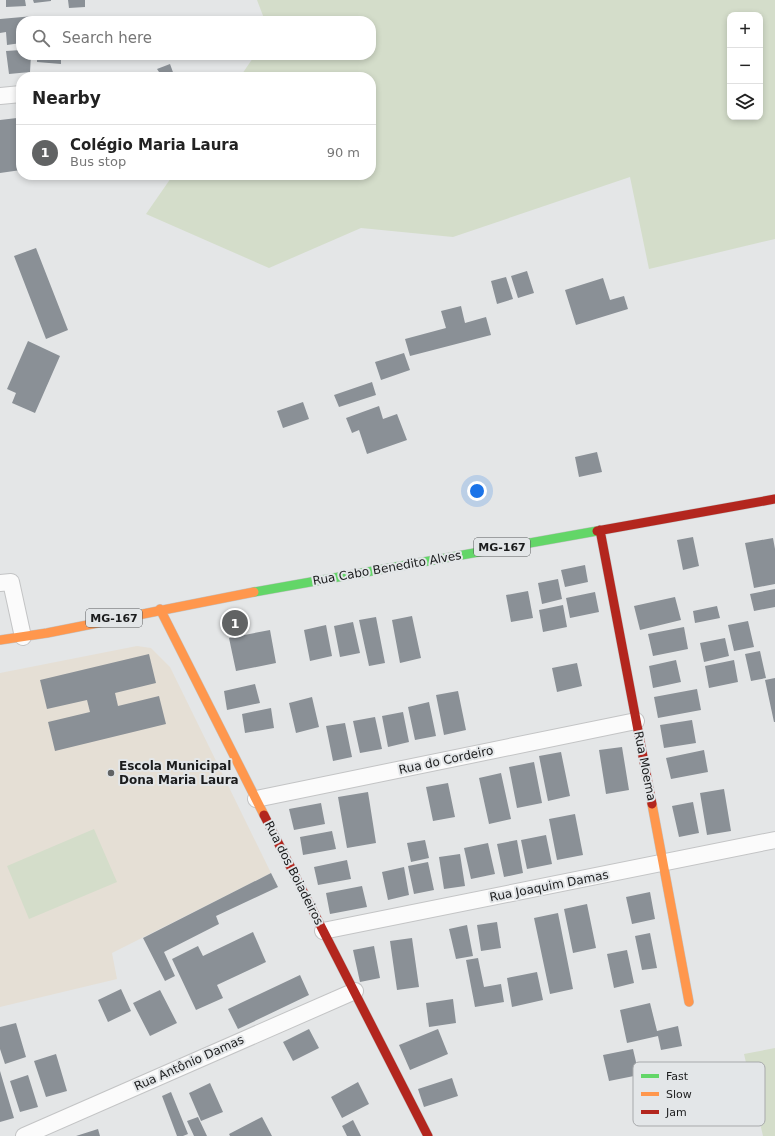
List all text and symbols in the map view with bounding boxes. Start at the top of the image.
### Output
map controls [727,12,763,120]
button: + [727,12,763,48]
search box [16,16,376,60]
icon: search [30,27,52,49]
text: Search here [62,29,152,47]
button: − [727,48,763,84]
button: layers [727,84,763,120]
text: Nearby [32,88,101,108]
text: Colégio Maria Laura [70,136,239,154]
text: 1 [40,145,50,160]
text: 90 m [327,145,360,160]
text: Bus stop [70,154,126,169]
your location [467,481,487,501]
road number: MG-167 [474,538,530,556]
street label: Rua Cabo Benedito Alves [312,548,462,588]
pin: 1 [222,608,248,638]
road number: MG-167 [86,609,142,627]
street label: Rua Moema [631,730,659,802]
street label: Rua do Cordeiro [398,743,494,777]
place label: Escola Municipal Dona Maria Laura [119,759,239,787]
marker: Escola Municipal Dona Maria Laura [106,768,116,778]
street label: Rua dos Boiadeiros [262,819,326,927]
street label: Rua Joaquim Damas [488,868,610,904]
street label: Rua Antônio Damas [132,1033,246,1093]
legend [633,1062,765,1126]
text: Fast [666,1070,689,1083]
text: Slow [666,1088,692,1101]
text: Jam [665,1106,687,1119]

